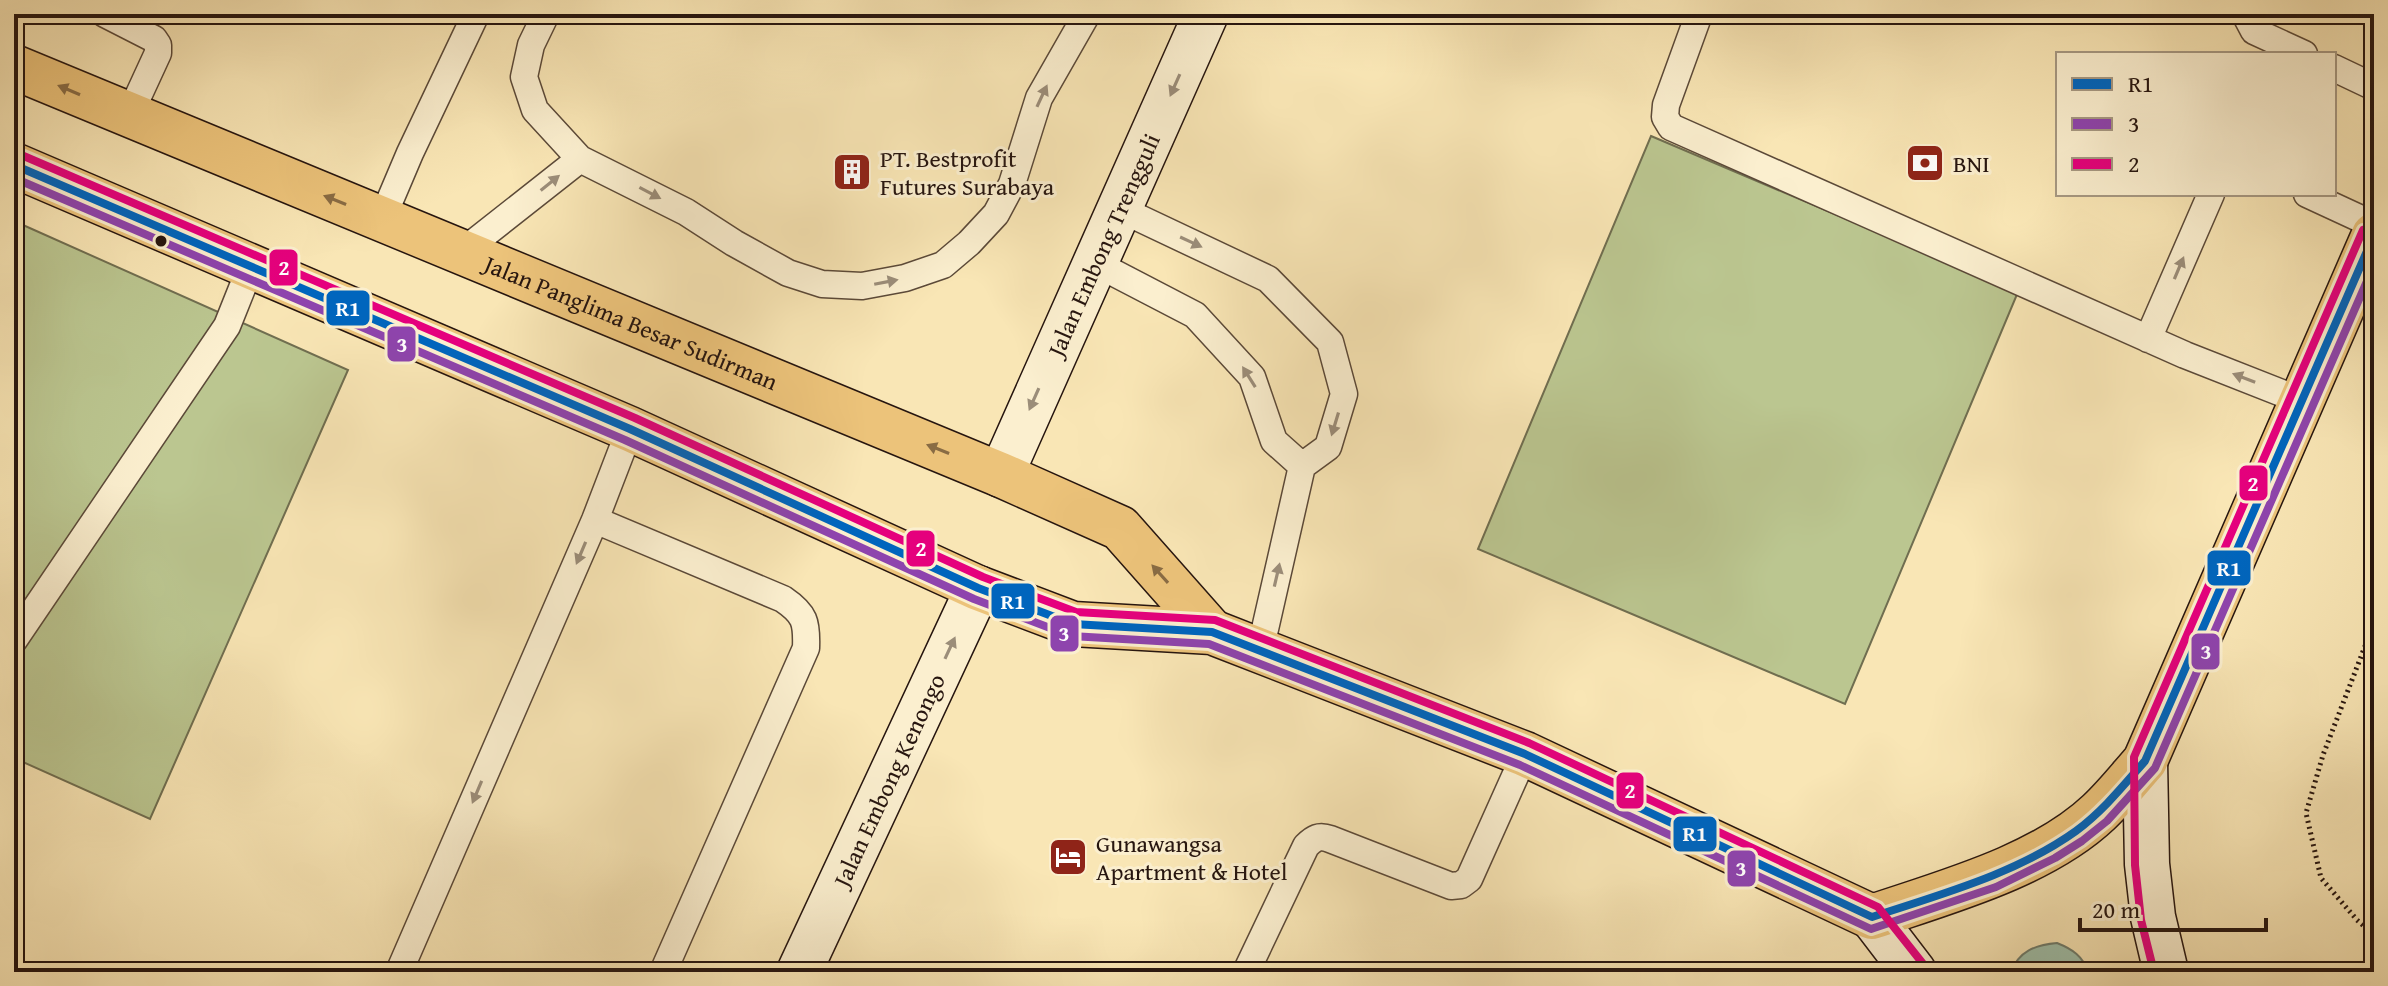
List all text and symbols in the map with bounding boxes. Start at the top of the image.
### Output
legend [2056,52,2336,196]
text: R1 [2128,66,2153,101]
one-way arrow [1168,74,1181,97]
one-way arrow [57,84,80,97]
one-way arrow [1035,84,1048,107]
text: 3 [2128,106,2140,141]
street label: Jalan Embong Trengguli [1037,127,1168,365]
place label: PT. Bestprofit Futures Surabaya [880,141,1055,204]
bank icon: BNI [1904,142,1946,184]
place label: BNI [1953,146,1990,181]
text: 2 [2128,146,2140,181]
building icon: PT. Bestprofit Futures Surabaya [831,151,873,193]
one-way arrow [540,175,560,192]
one-way arrow [639,186,662,200]
one-way arrow [323,193,347,206]
unlabelled marker [153,233,169,249]
one-way arrow [1179,235,1202,249]
street label: Jalan Panglima Besar Sudirman [476,245,784,399]
line badge: 2 [268,248,299,287]
text: 2 [278,251,290,283]
one-way arrow [2172,256,2186,279]
one-way arrow [874,275,899,287]
line badge: R1 [325,289,371,327]
text: R1 [335,292,361,324]
line badge: 3 [386,325,417,363]
text: 3 [396,328,408,360]
one-way arrow [1241,367,1256,388]
one-way arrow [2231,371,2255,384]
one-way arrow [1027,387,1040,411]
one-way arrow [1328,413,1341,437]
one-way arrow [926,442,949,455]
line badge: 2 [2238,464,2269,502]
text: 2 [2247,467,2259,499]
line badge: 2 [905,529,936,568]
text: 2 [915,532,927,564]
one-way arrow [574,541,587,565]
line badge: R1 [2206,549,2252,587]
text: R1 [2216,552,2242,584]
one-way arrow [1271,562,1284,587]
one-way arrow [1152,564,1170,583]
line badge: R1 [990,582,1036,620]
text: R1 [1000,585,1026,617]
line badge: 3 [1049,614,1080,653]
text: 3 [1058,617,1070,649]
line badge: 3 [2190,632,2221,671]
text: 3 [2200,635,2212,667]
one-way arrow [944,636,957,659]
street label: Jalan Embong Kenongo [822,667,953,895]
line badge: 2 [1615,771,1645,810]
text: 2 [1624,774,1636,806]
one-way arrow [471,780,484,804]
line badge: R1 [1672,815,1718,853]
text: R1 [1682,817,1708,849]
place label: Gunawangsa Apartment & Hotel [1096,826,1288,889]
hotel icon: Gunawangsa Apartment & Hotel [1047,836,1089,878]
line badge: 3 [1726,849,1757,888]
text: 3 [1735,852,1747,884]
scale bar [2080,882,2266,932]
text: 20 m [2092,892,2140,927]

